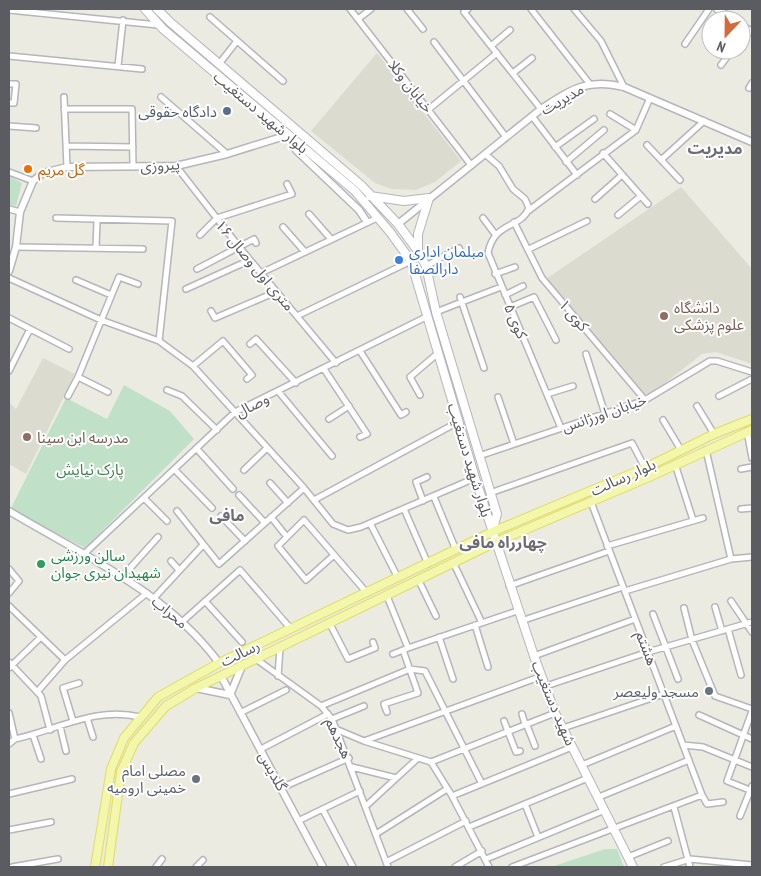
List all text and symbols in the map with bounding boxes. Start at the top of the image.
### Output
north arrow [701,10,751,60]
text: N [714,37,728,57]
street label: خیابان وکلا [384,56,438,117]
street label: بلوار شهید دستغیب [210,67,312,157]
street label: مدیریت [537,79,587,119]
place label: دادگاه حقوقی [138,102,217,121]
marker: دادگاه حقوقی [221,105,233,117]
district label: مدیریت [688,138,742,158]
street label: پیروزی [140,154,181,177]
place label: گل مریم [38,160,85,181]
marker: گل مریم [22,163,34,175]
street label: ۱۶ متری اول وصال [211,216,299,314]
place label: مبلمان اداری دارالصفا [409,242,484,278]
marker: مبلمان اداری دارالصفا [393,254,405,266]
street label: کوی ۱ [555,295,594,336]
place label: دانشگاه علوم پزشکی [674,298,744,336]
street label: کوی ۵ [500,301,532,342]
marker: دانشگاه علوم پزشکی [658,310,670,322]
street label: وصال [232,388,272,422]
street label: خیابان اورژانس [559,390,649,436]
street label: بلوار شهید دستغیب [444,401,496,519]
place label: مدرسه ابن سینا [37,428,129,447]
marker: مدرسه ابن سینا [21,431,33,443]
street label: بلوار رسالت [587,454,659,500]
park label: پارک نیایش [56,460,124,480]
district label: مافی [209,505,245,525]
district label: چهارراه مافی [459,532,547,553]
place label: سالن ورزشی شهیدان نیری جوان [51,546,161,582]
marker: سالن ورزشی شهیدان نیری جوان [35,558,47,570]
street label: محراب [148,591,192,633]
street label: هشتم [630,628,662,669]
street label: رسالت [217,635,263,671]
street label: شهید دستغیب [528,658,581,749]
place label: مسجد ولیعصر [612,682,699,701]
marker: مسجد ولیعصر [703,685,715,697]
street label: هجدهم [319,714,357,762]
street label: گلدیس [254,748,292,795]
place label: مصلی امام خمینی ارومیه [107,761,186,797]
marker: مصلی امام خمینی ارومیه [190,773,202,785]

